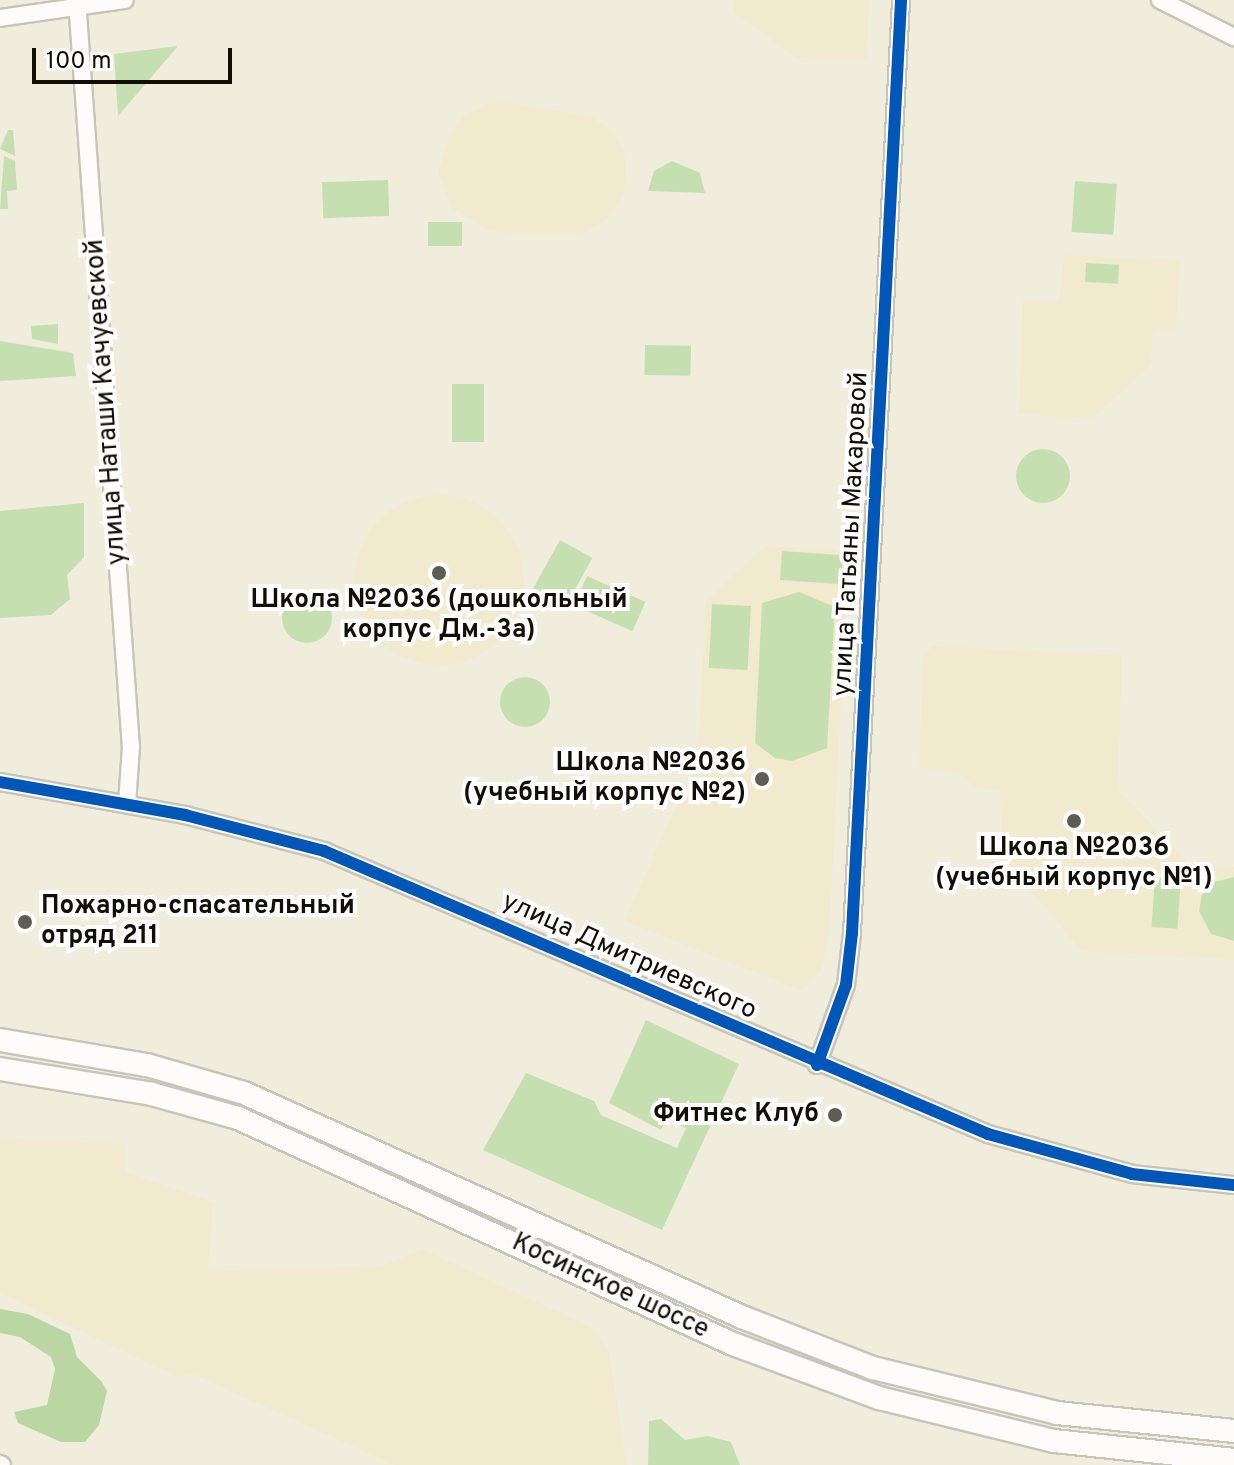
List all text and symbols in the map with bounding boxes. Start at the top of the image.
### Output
scale bar [36,32,236,82]
text: 100 m [46,47,112,77]
street label: улица Наташи Качуевской [80,238,134,566]
street label: улица Татьяны Макаровой [828,370,876,698]
marker: Школа №2036 (дошкольный корпус Дм.-3а) [430,564,448,582]
place label: Школа №2036 (дошкольный корпус Дм.-3а) [251,585,627,646]
place label: Школа №2036 (учебный корпус №2) [463,748,746,810]
marker: Школа №2036 (учебный корпус №2) [753,770,771,788]
marker: Школа №2036 (учебный корпус №1) [1065,812,1083,830]
place label: Школа №2036 (учебный корпус №1) [935,833,1213,894]
street label: улица Дмитриевского [497,887,761,1027]
place label: Пожарно-спасательный отряд 211 [41,891,355,952]
marker: Пожарно-спасательный отряд 211 [16,913,34,931]
place label: Фитнес Клуб [653,1099,819,1131]
marker: Фитнес Клуб [826,1106,844,1124]
street label: Косинское шоссе [507,1228,713,1346]

